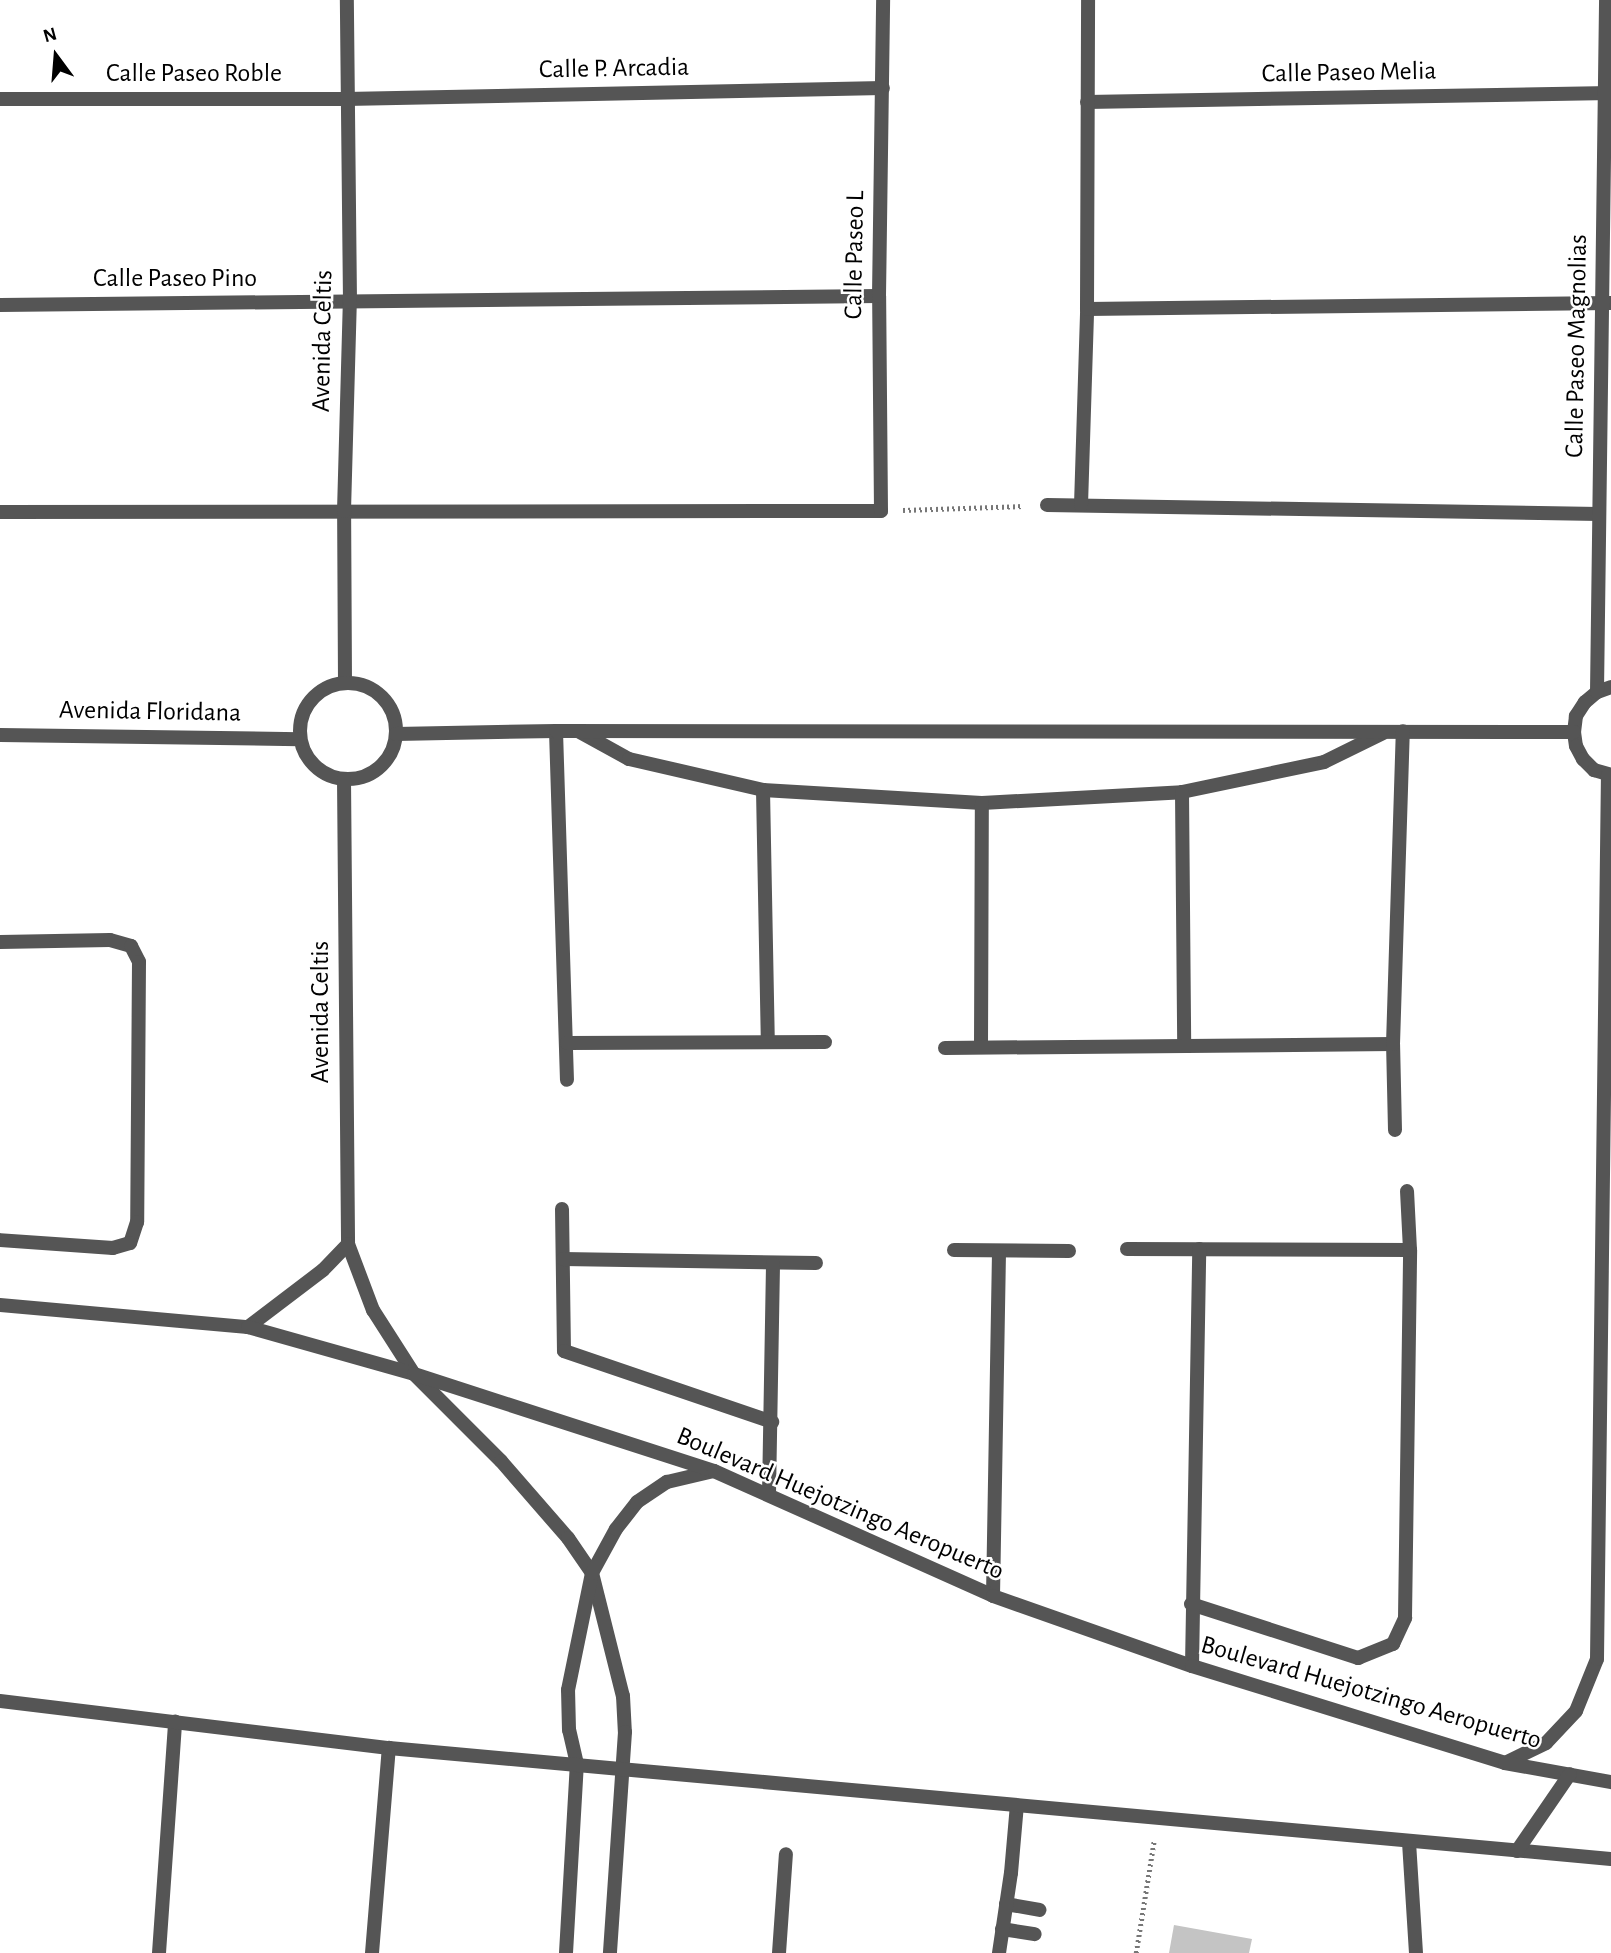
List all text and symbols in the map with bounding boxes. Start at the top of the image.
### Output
north arrow [21,21,91,91]
text: N [41,24,59,46]
street label: Calle P. Arcadia [539,52,689,86]
street label: Calle Paseo Melia [1261,56,1437,90]
street label: Calle Paseo Roble [106,58,282,90]
street label: Calle Paseo L [838,190,872,320]
street label: Calle Paseo Magnolias [1559,234,1595,458]
street label: Calle Paseo Pino [93,263,257,295]
street label: Avenida Celtis [306,270,340,412]
street label: Avenida Floridana [59,695,241,729]
street label: Avenida Celtis [305,941,337,1083]
street label: Boulevard Huejotzingo Aeropuerto [672,1421,1008,1587]
street label: Boulevard Huejotzingo Aeropuerto [1197,1629,1545,1757]

